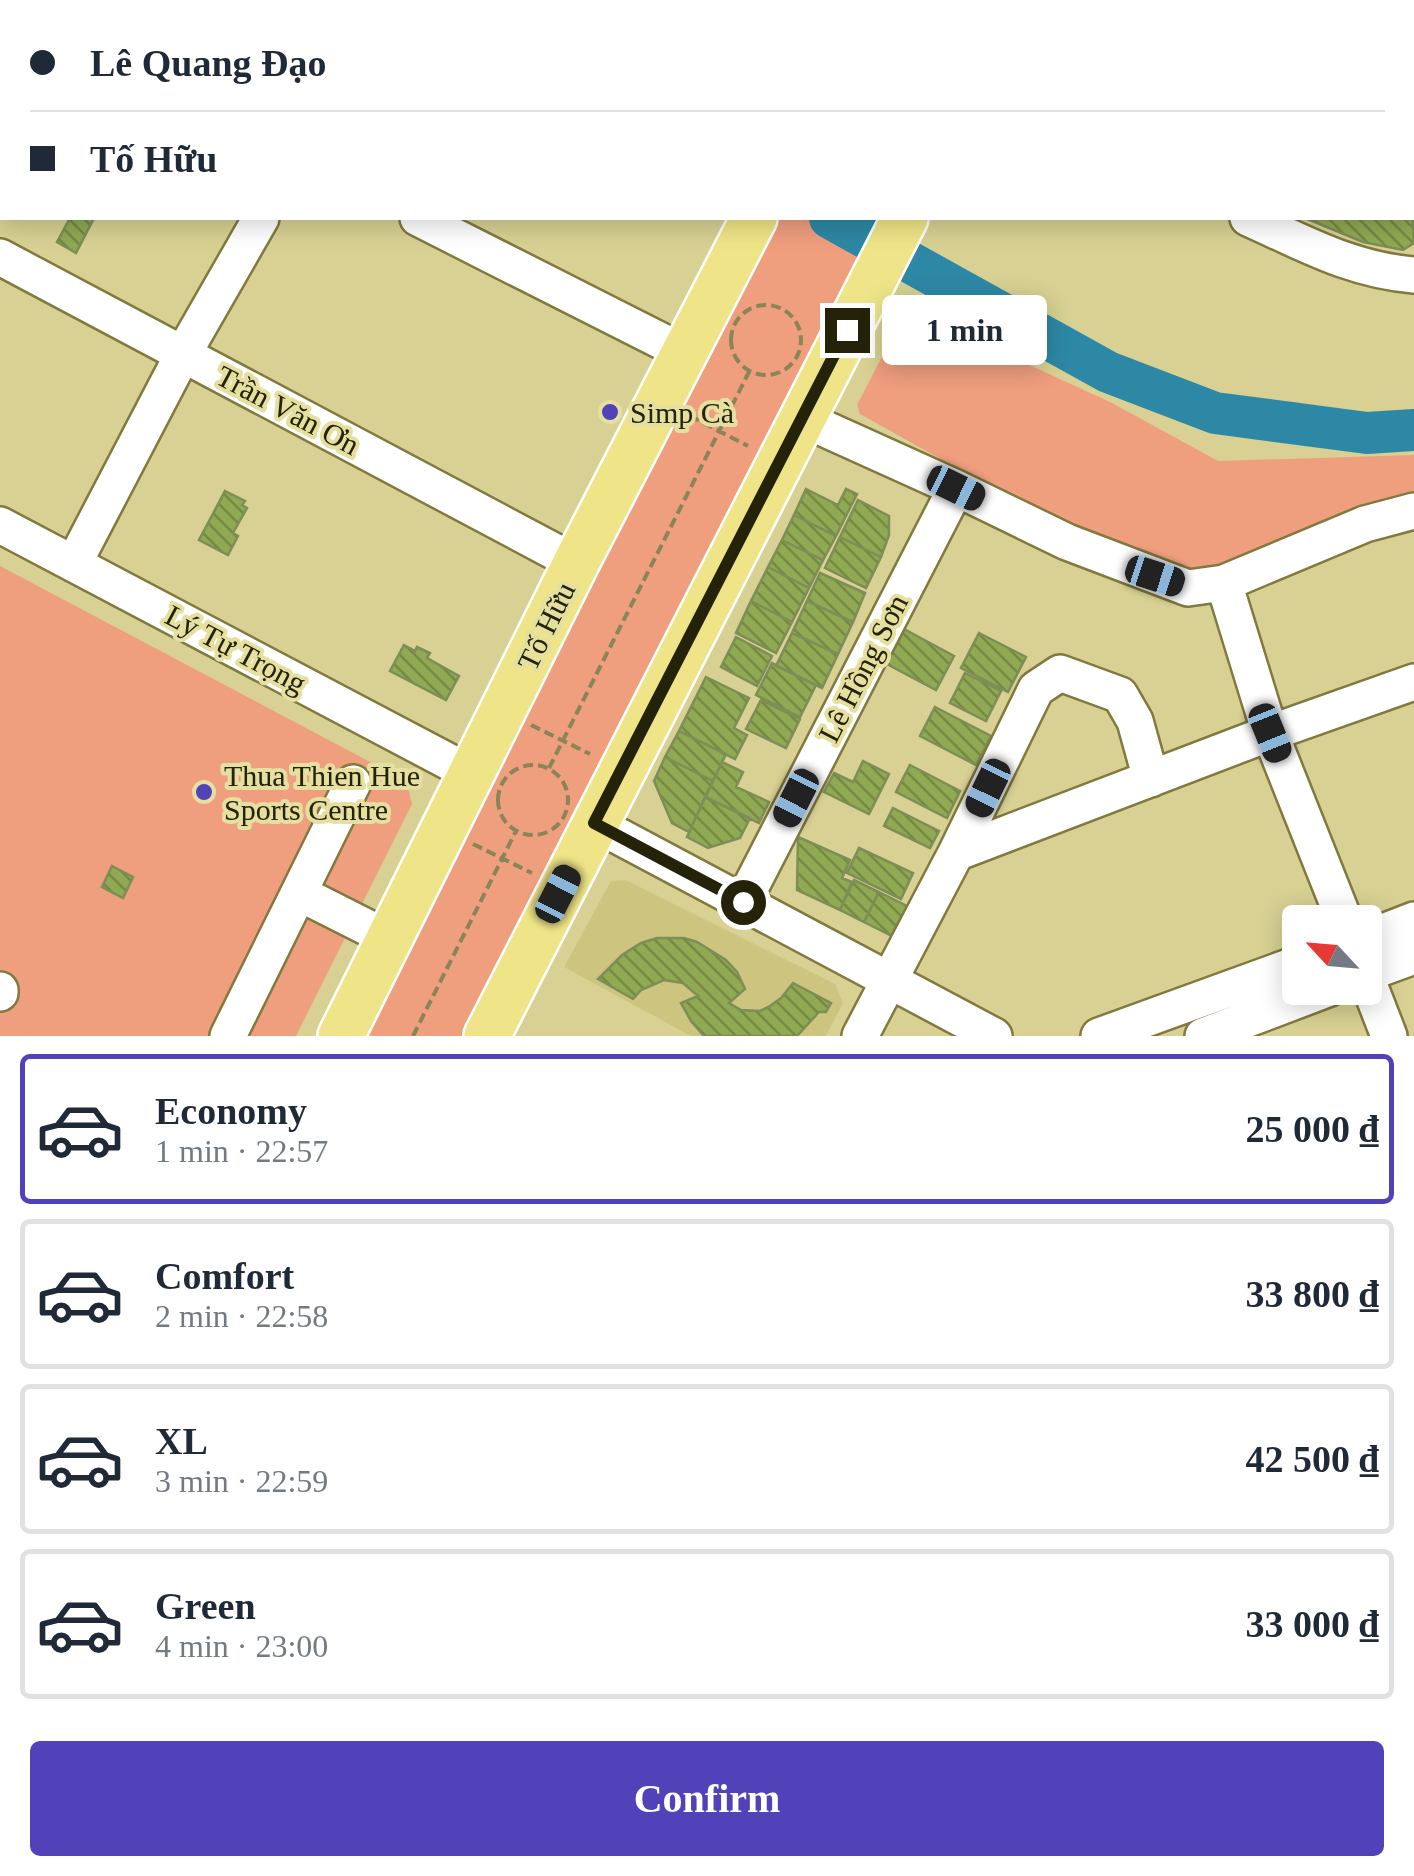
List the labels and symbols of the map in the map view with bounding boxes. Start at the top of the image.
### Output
callout: 1 min [882,295,1047,365]
route end [825,308,870,353]
street label: Trần Văn Ơn [211,359,365,461]
place label: Simp Cà [630,396,734,429]
marker: Simp Cà [599,401,621,423]
car [922,461,990,515]
car [1122,552,1188,600]
street label: Tố Hữu [511,577,581,675]
street label: Lê Hồng Sơn [812,589,914,747]
street label: Lý Tự Trọng [160,598,312,700]
car [1245,700,1295,766]
car [961,754,1015,822]
place label: Thua Thien Hue Sports Centre [224,759,420,826]
car [769,764,823,832]
marker: Thua Thien Hue Sports Centre [193,781,215,803]
car [531,860,585,928]
route start [721,880,766,925]
north arrow [1282,905,1382,1005]

